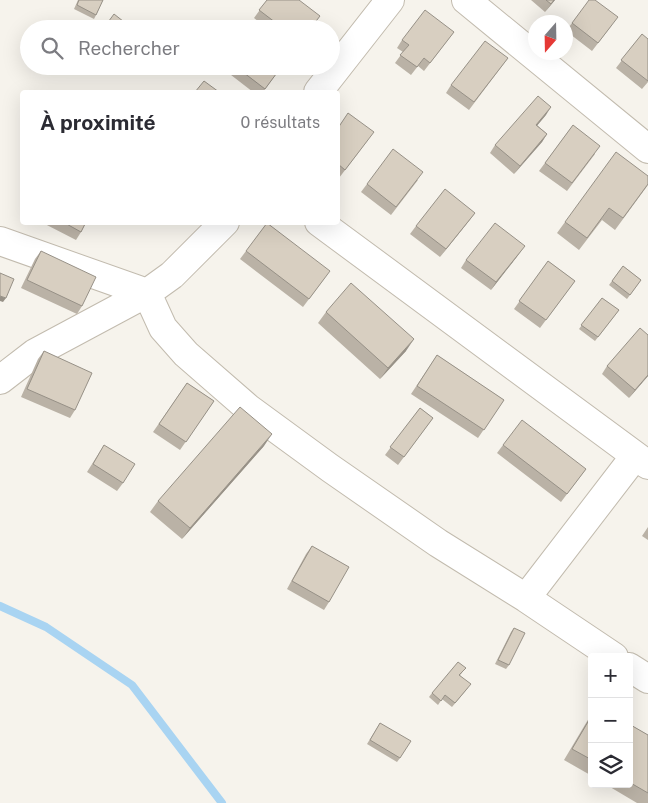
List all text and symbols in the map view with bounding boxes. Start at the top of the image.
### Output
north arrow [528,15,573,60]
search box [20,20,340,75]
icon: search [38,34,66,62]
text: Rechercher [78,37,180,59]
text: À proximité [40,110,156,135]
text: 0 résultats [240,113,320,132]
map controls [588,653,633,788]
button: + [588,653,633,698]
button: − [588,698,633,743]
button: layers [588,743,633,788]

